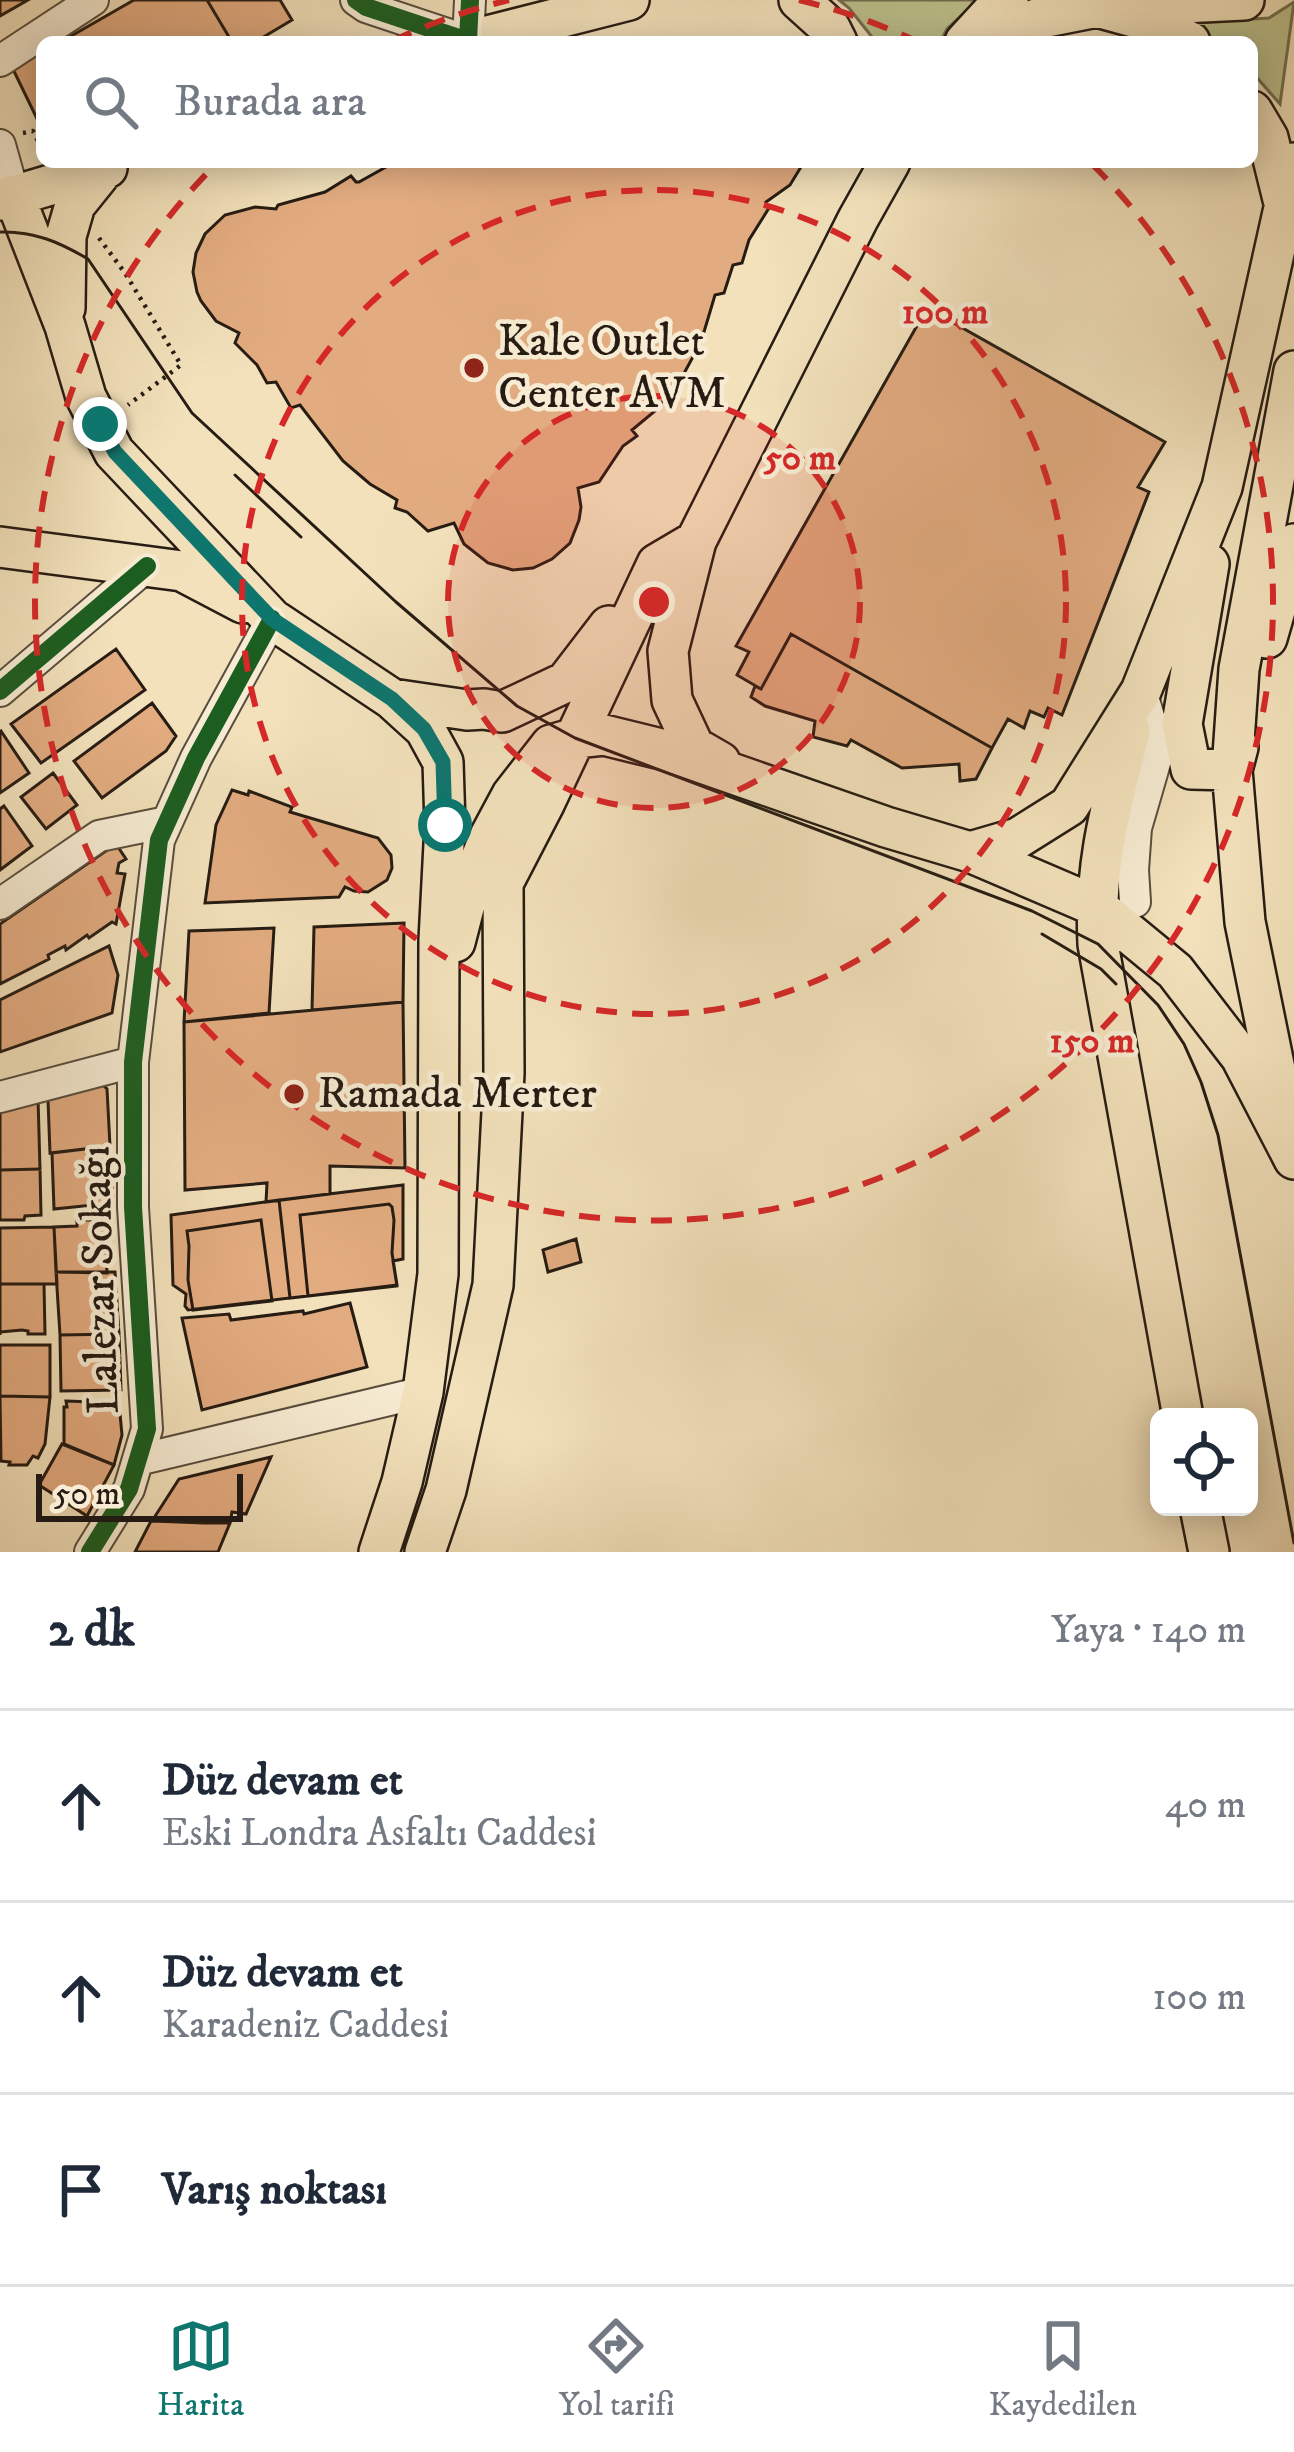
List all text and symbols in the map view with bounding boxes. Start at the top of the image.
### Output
search box [36,36,1258,168]
icon: search [78,69,144,135]
text: Burada ara [174,74,366,130]
text: 100 m [902,290,988,335]
place label: Kale Outlet Center AVM [498,314,726,422]
marker: Kale Outlet Center AVM [461,355,487,381]
route end [73,397,127,451]
text: 50 m [763,436,836,481]
centre of rings [633,581,675,623]
route start [418,798,472,852]
text: 150 m [1049,1019,1135,1064]
place label: Ramada Merter [318,1066,597,1122]
marker: Ramada Merter [281,1081,307,1107]
street label: Lalezar Sokağı [67,1145,133,1415]
map controls [1150,1408,1258,1516]
button: locate [1150,1408,1258,1516]
scale bar [36,1468,243,1521]
text: 50 m [54,1474,120,1515]
text: 2 dk [48,1598,135,1662]
text: Yaya · 140 m [1051,1606,1246,1655]
text: Düz devam et [162,1753,403,1809]
icon: ahead [48,1773,114,1839]
text: 40 m [1165,1781,1246,1830]
text: Eski Londra Asfaltı Caddesi [162,1809,597,1858]
text: Düz devam et [162,1945,403,2001]
icon: ahead [48,1965,114,2031]
text: 100 m [1152,1973,1246,2022]
text: Karadeniz Caddesi [162,2001,449,2050]
icon: arrive [48,2157,114,2223]
text: Varış noktası [162,2162,387,2218]
tab: Harita [157,2313,244,2426]
tab: Yol tarifi [558,2313,674,2426]
tab: Kaydedilen [989,2313,1137,2426]

